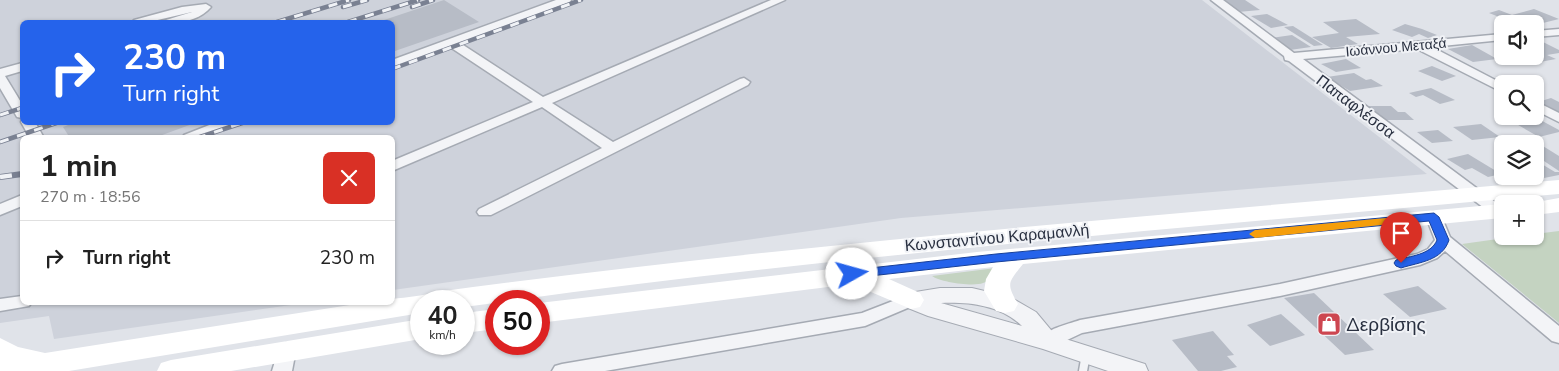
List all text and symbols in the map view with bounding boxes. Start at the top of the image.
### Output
map controls [1494,15,1544,245]
button: sound [1494,15,1544,65]
text: 230 m [123,34,226,81]
street label: Ιωάννου Μεταξά [1345,34,1447,61]
icon: right [40,40,105,105]
street label: Παπαφλέσσα [1311,70,1399,144]
button: search [1494,75,1544,125]
text: Turn right [123,79,219,109]
button: layers [1494,135,1544,185]
text: 1 min [40,146,118,187]
button: close [323,152,375,204]
text: 270 m · 18:56 [40,186,141,208]
button: + [1494,195,1544,245]
pin [1380,212,1422,263]
street label: Κωνσταντίνου Καραμανλή [904,219,1090,257]
icon: arrive [1387,219,1415,247]
icon: right [40,244,68,272]
text: Turn right [83,245,170,271]
text: 230 m [320,245,375,271]
position arrow [825,247,877,299]
speed limit sign: 50 [485,290,550,355]
text: 40 [427,299,458,333]
shop icon: Δερβίσης [1316,311,1342,337]
place label: Δερβίσης [1346,312,1426,338]
text: km/h [429,327,456,343]

